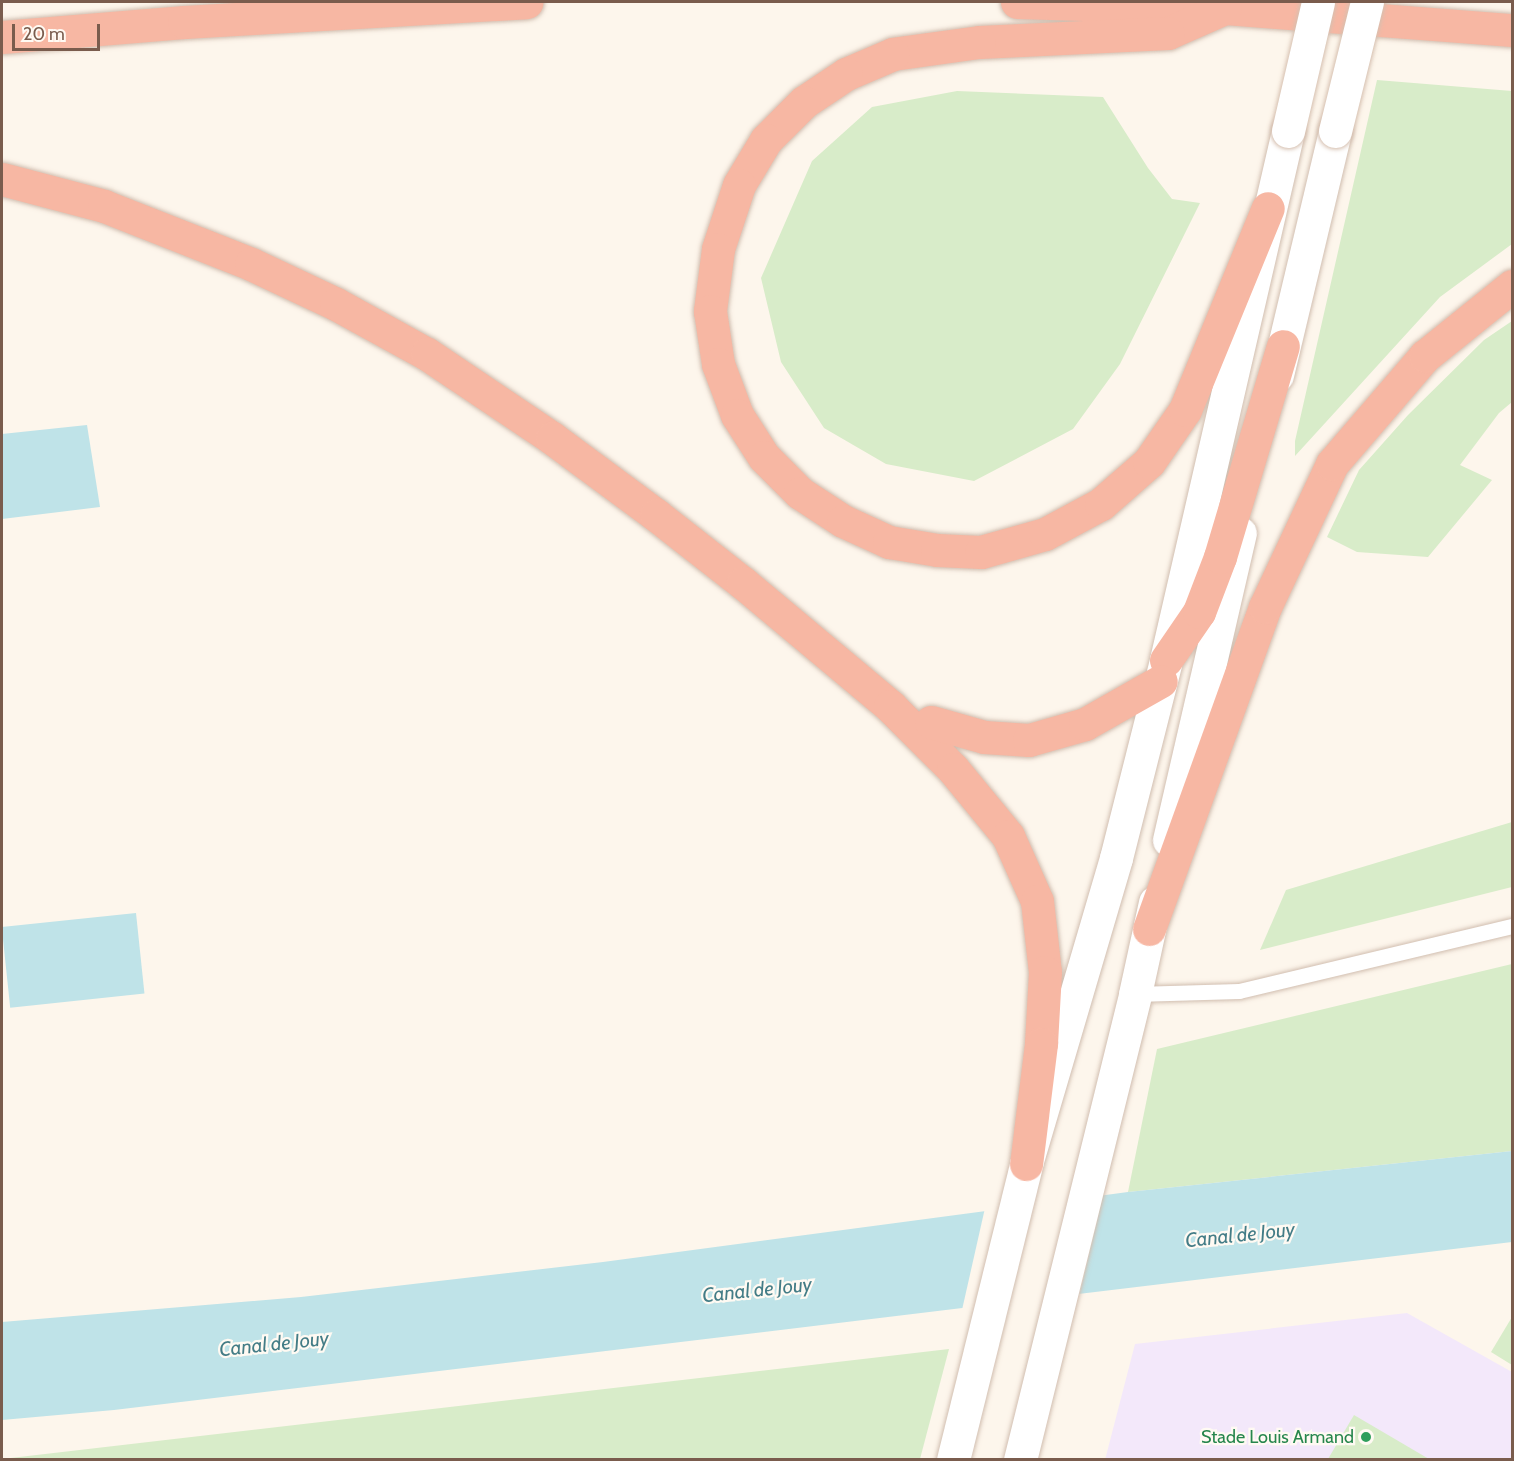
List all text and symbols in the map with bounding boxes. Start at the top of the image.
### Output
scale bar [15,12,104,50]
text: 20 m [23,23,65,45]
water label: Canal de Jouy [1184,1217,1296,1253]
water label: Canal de Jouy [701,1272,813,1308]
water label: Canal de Jouy [218,1326,330,1362]
place label: Stade Louis Armand [1201,1426,1354,1448]
marker: Stade Louis Armand [1359,1430,1373,1444]

